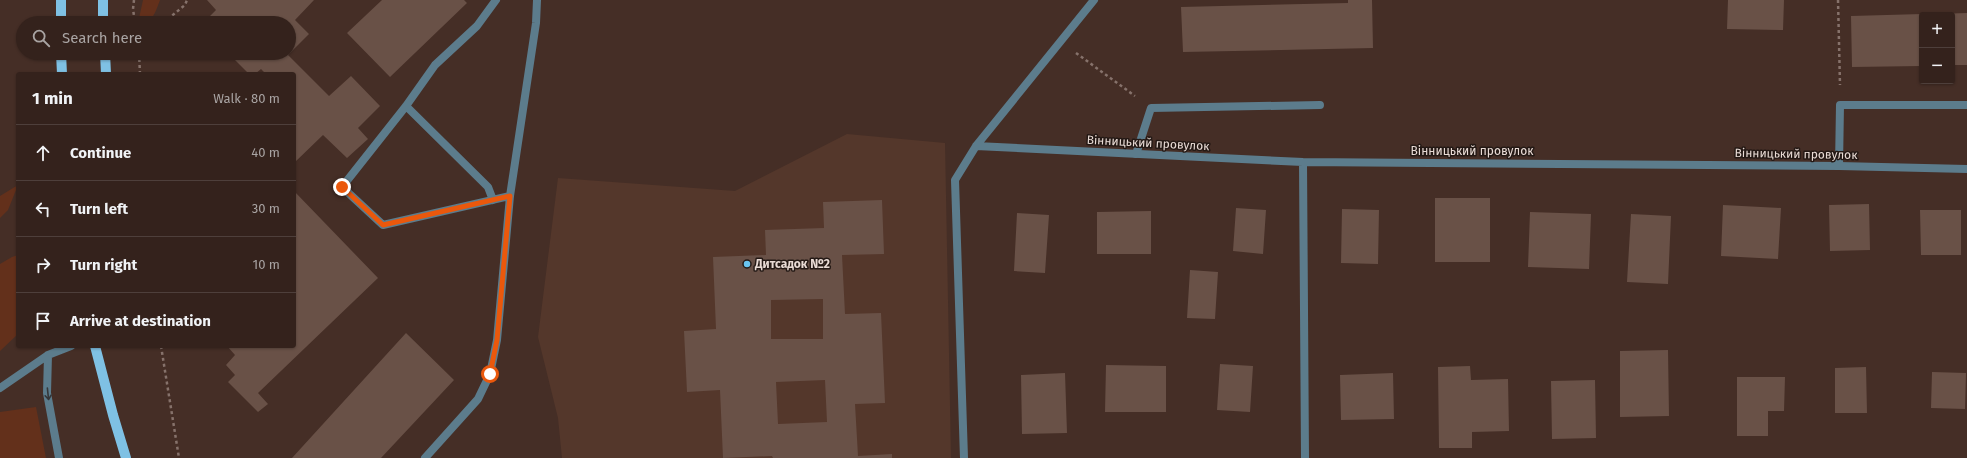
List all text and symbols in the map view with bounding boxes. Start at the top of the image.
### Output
map controls [1919,12,1955,84]
button: + [1919,12,1955,48]
search box [16,16,296,60]
icon: search [30,27,52,49]
text: Search here [62,29,142,47]
button: − [1919,48,1955,84]
text: 1 min [32,88,73,109]
text: Walk · 80 m [213,91,280,106]
street label: Вінницький провулок [1086,133,1210,153]
icon: ahead [32,142,54,164]
text: Continue [70,144,131,162]
street label: Вінницький провулок [1411,144,1534,158]
text: 40 m [251,145,280,160]
street label: Вінницький провулок [1734,146,1858,162]
route end [333,178,351,196]
icon: left [32,198,54,220]
text: Turn left [70,200,128,218]
text: 30 m [252,201,280,216]
icon: right [32,254,54,276]
text: Turn right [70,256,137,274]
text: 10 m [253,257,280,272]
place label: Дитсадок №2 [754,257,830,271]
marker: Дитсадок №2 [742,259,752,269]
icon: arrive [32,310,54,332]
text: Arrive at destination [70,312,211,330]
route start [481,365,499,383]
one-way arrow [44,387,52,400]

